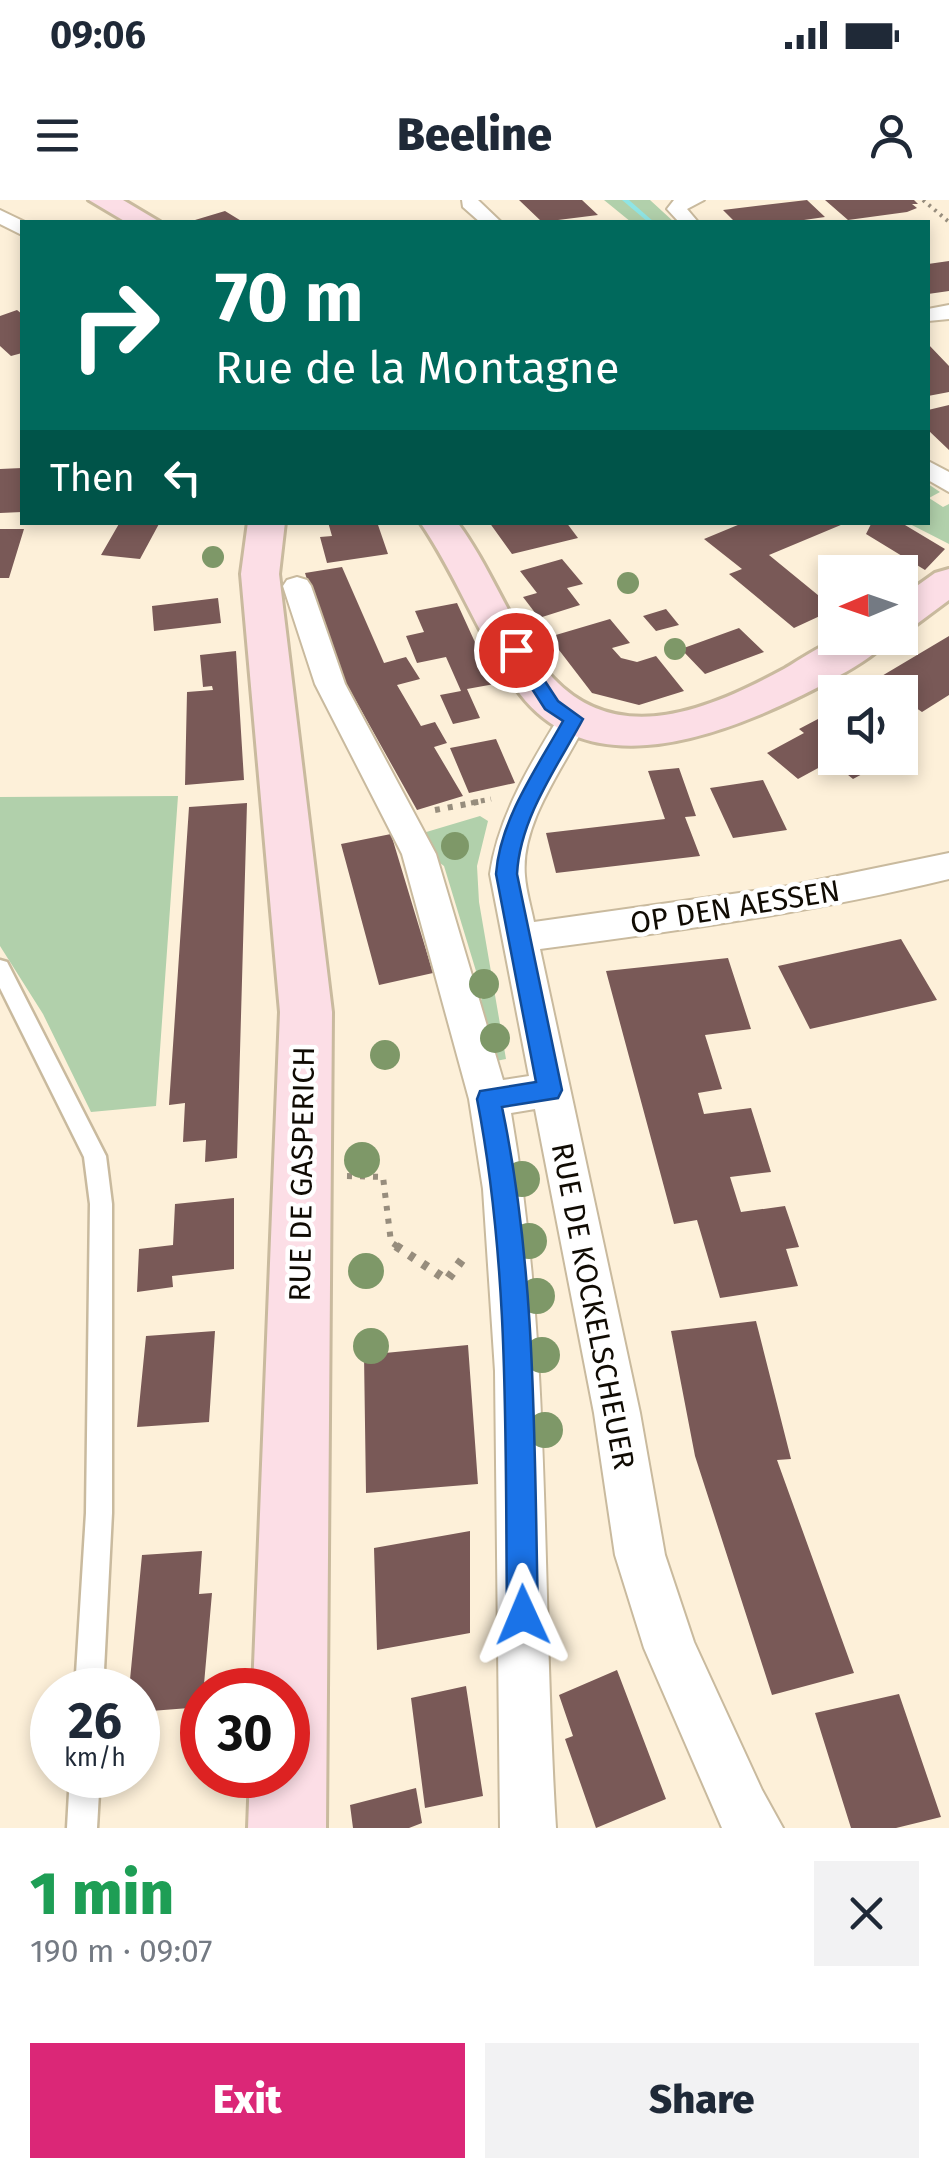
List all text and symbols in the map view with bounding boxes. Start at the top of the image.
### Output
text: 09:06 [50,12,146,58]
icon: menu [30,108,85,163]
text: Beeline [397,108,552,162]
icon: person [864,108,919,163]
text: 70 m [215,256,364,340]
icon: right [50,260,180,390]
text: Rue de la Montagne [215,341,620,395]
icon: left [155,450,210,505]
text: Then [50,455,135,501]
north arrow [818,555,918,655]
map controls [818,555,918,775]
pin [474,608,559,693]
icon: arrive [489,623,544,678]
button: sound [818,675,918,775]
street label: OP DEN AESSEN [628,873,842,941]
street label: RUE DE GASPERICH [282,1046,322,1302]
street label: RUE DE KOCKELSCHEUER [544,1140,642,1472]
position arrow [471,1563,575,1667]
speed limit sign: 30 [180,1668,310,1798]
text: 26 [68,1691,122,1751]
text: km/h [64,1743,126,1773]
text: 1 min [30,1858,174,1930]
button: close [814,1861,919,1966]
text: 190 m · 09:07 [30,1932,213,1970]
button: Exit [30,2043,465,2158]
button: Share [485,2043,919,2158]

